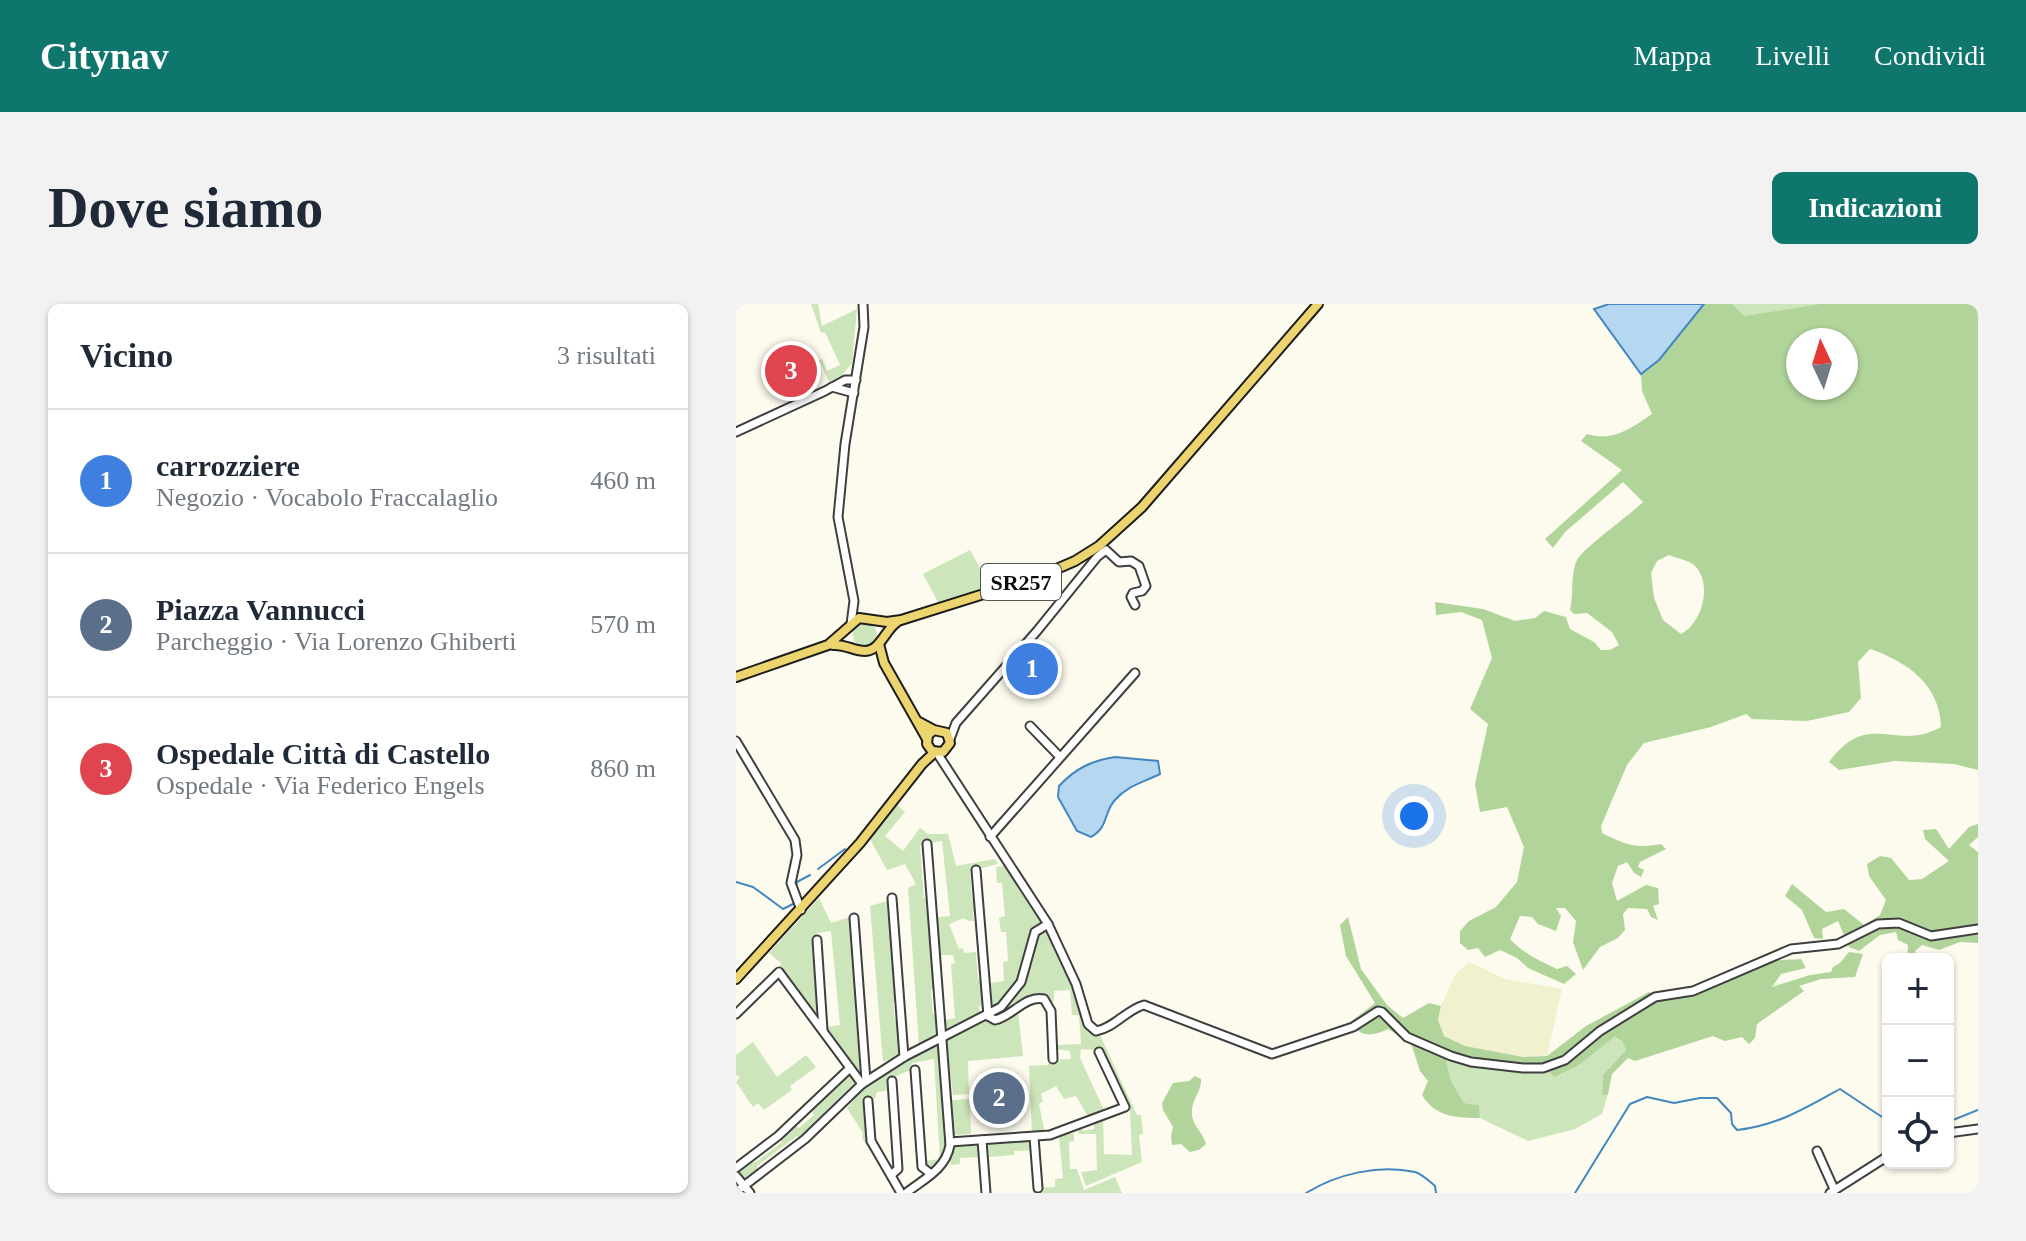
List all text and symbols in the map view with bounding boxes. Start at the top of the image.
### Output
text: Citynav [40,35,169,77]
text: Mappa [1634,40,1711,71]
text: Livelli [1755,40,1830,71]
text: Condividi [1874,40,1986,71]
button: Indicazioni [1772,172,1978,244]
text: Dove siamo [48,177,323,239]
north arrow [1786,328,1858,400]
text: Vicino [80,337,173,374]
text: 3 risultati [557,341,656,370]
pin: 3 [765,341,817,401]
text: carrozziere [156,449,300,482]
text: 1 [100,466,113,495]
text: 460 m [590,466,656,495]
text: Negozio · Vocabolo Fraccalaglio [156,483,498,512]
road number: SR257 [981,564,1061,600]
text: Piazza Vannucci [156,593,365,626]
text: 2 [100,610,113,639]
text: 570 m [590,610,656,639]
text: Parcheggio · Via Lorenzo Ghiberti [156,627,516,656]
pin: 1 [1006,639,1058,699]
text: Ospedale Città di Castello [156,737,490,770]
text: 3 [100,754,113,783]
text: 860 m [590,754,656,783]
text: Ospedale · Via Federico Engels [156,771,485,800]
your location [1394,796,1434,836]
map controls [1882,953,1954,1169]
button: + [1882,953,1954,1025]
button: − [1882,1025,1954,1097]
pin: 2 [973,1068,1025,1128]
button: locate [1882,1097,1954,1169]

